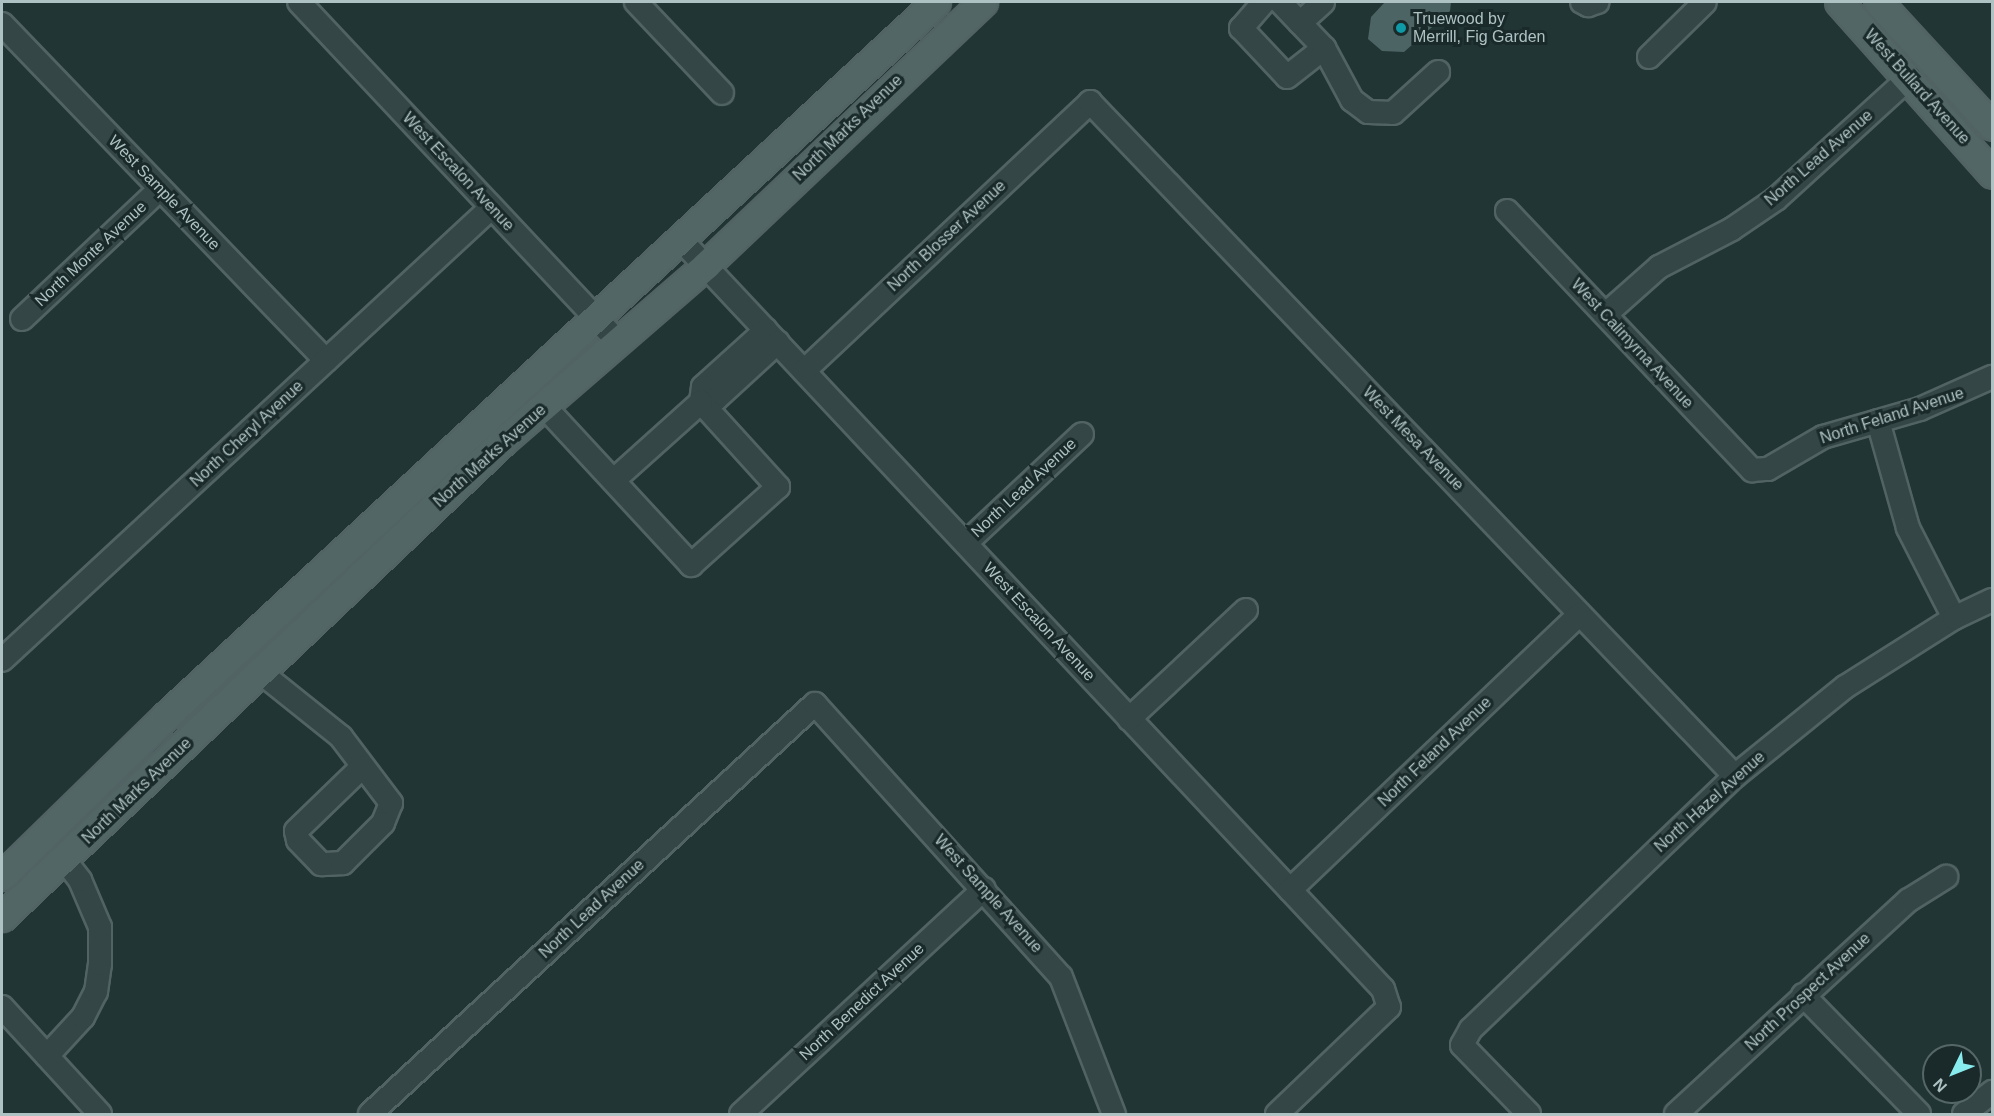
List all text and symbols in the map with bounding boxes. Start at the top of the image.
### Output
place label: Truewood by Merrill, Fig Garden [1413,9,1545,47]
marker: Truewood by Merrill, Fig Garden [1394,21,1408,35]
street label: West Bullard Avenue [1860,25,1974,149]
street label: North Marks Avenue [789,71,907,185]
street label: North Lead Avenue [1761,106,1877,210]
street label: West Escalon Avenue [398,108,518,236]
street label: West Sample Avenue [104,131,224,255]
street label: North Blosser Avenue [884,176,1010,296]
street label: North Monte Avenue [31,197,151,311]
street label: West Calimyrna Avenue [1567,275,1697,413]
street label: North Cheryl Avenue [186,376,308,492]
street label: West Mesa Avenue [1358,383,1468,495]
street label: North Feland Avenue [1817,384,1967,448]
street label: North Marks Avenue [429,400,551,512]
street label: North Lead Avenue [967,434,1081,542]
street label: West Escalon Avenue [979,558,1099,686]
street label: North Feland Avenue [1374,693,1496,811]
street label: North Marks Avenue [78,734,196,848]
street label: North Hazel Avenue [1650,747,1770,857]
street label: West Sample Avenue [930,831,1046,957]
street label: North Lead Avenue [535,855,649,963]
street label: North Prospect Avenue [1741,929,1875,1055]
street label: North Benedict Avenue [795,939,929,1065]
north arrow [1922,1044,1982,1104]
text: N [1930,1075,1950,1095]

